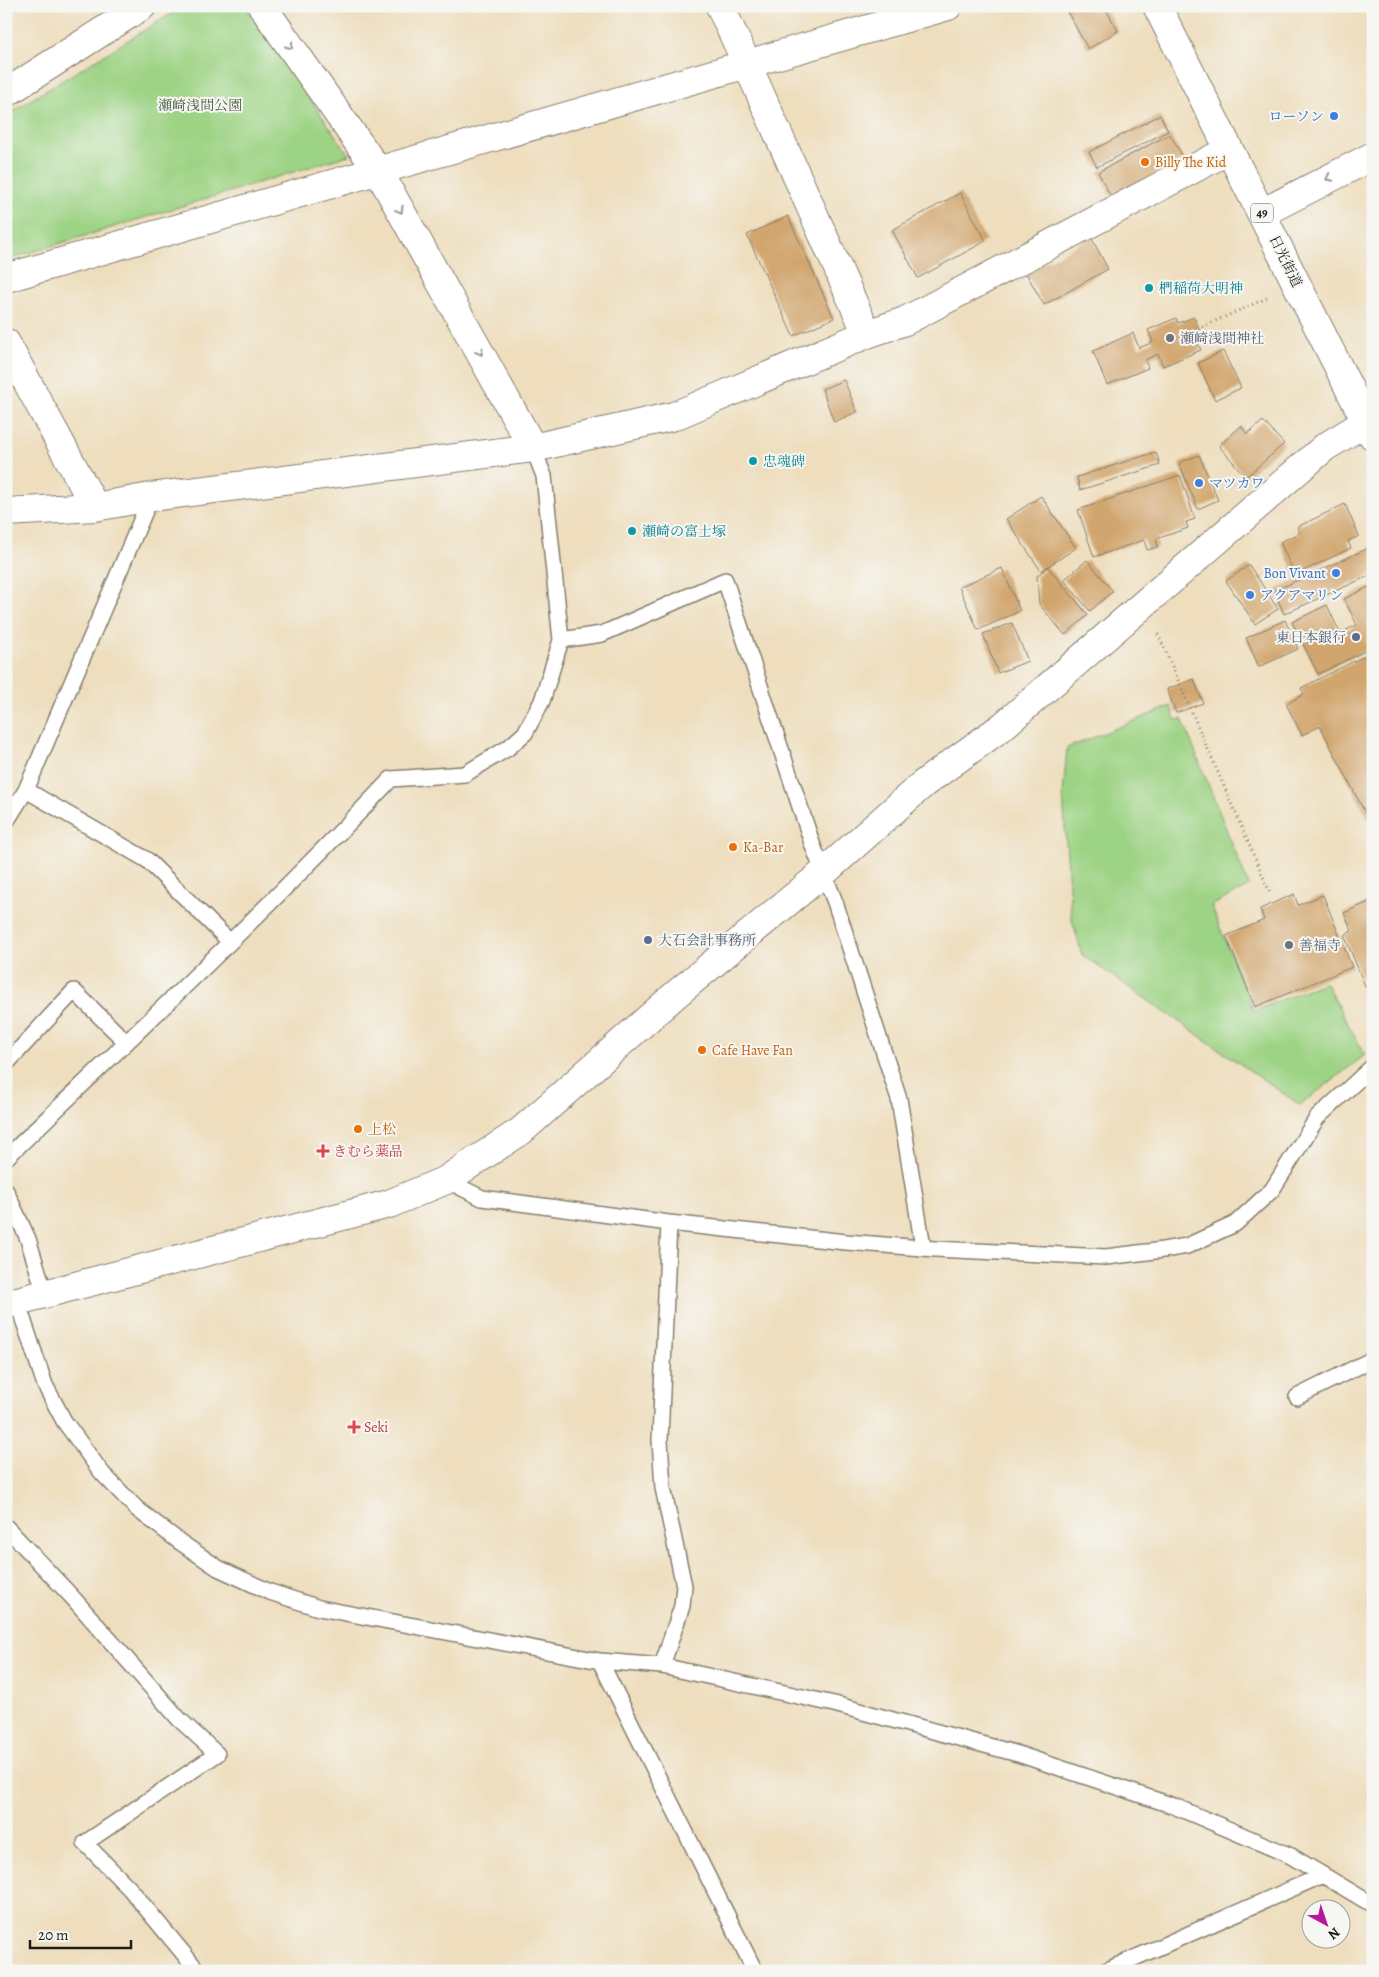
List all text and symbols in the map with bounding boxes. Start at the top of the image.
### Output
one-way arrow [284,40,293,50]
park label: 瀬崎浅間公園 [158,96,242,115]
place label: ローソン [1269,107,1324,126]
marker: ローソン [1328,110,1340,122]
place label: Billy The Kid [1155,153,1227,172]
marker: Billy The Kid [1139,156,1151,168]
one-way arrow [1325,172,1334,182]
one-way arrow [394,204,404,213]
road number: 49 [1251,204,1273,222]
street label: 日光街道 [1265,232,1306,291]
place label: 椚稲荷大明神 [1159,279,1243,298]
marker: 椚稲荷大明神 [1143,282,1155,294]
place label: 瀬崎浅間神社 [1180,329,1264,348]
marker: 瀬崎浅間神社 [1164,332,1176,344]
one-way arrow [473,346,483,355]
place label: 忠魂碑 [763,452,805,471]
marker: 忠魂碑 [747,455,759,467]
place label: マツカワ [1209,474,1265,493]
marker: マツカワ [1193,477,1205,489]
place label: 瀬崎の富士塚 [642,522,726,541]
marker: 瀬崎の富士塚 [626,525,638,537]
place label: Bon Vivant [1264,564,1326,583]
marker: Bon Vivant [1330,567,1342,579]
place label: アクアマリン [1260,586,1344,605]
marker: アクアマリン [1244,589,1256,601]
place label: 東日本銀行 [1276,628,1346,647]
marker: 東日本銀行 [1350,631,1362,643]
place label: Ka-Bar [743,838,784,857]
marker: Ka-Bar [727,841,739,853]
place label: 大石会計事務所 [658,931,756,950]
marker: 大石会計事務所 [642,934,654,946]
place label: 善福寺 [1299,936,1341,955]
marker: 善福寺 [1283,939,1295,951]
place label: Cafe Have Fan [712,1041,793,1060]
marker: Cafe Have Fan [696,1044,708,1056]
place label: 上松 [368,1120,396,1139]
marker: 上松 [352,1123,364,1135]
place label: きむら薬品 [333,1142,403,1161]
marker: きむら薬品 [317,1145,329,1157]
place label: Seki [364,1418,388,1437]
marker: Seki [348,1421,360,1433]
north arrow [1302,1900,1352,1950]
scale bar [30,1917,131,1949]
text: N [1324,1923,1344,1944]
text: 20 m [38,1925,69,1945]

